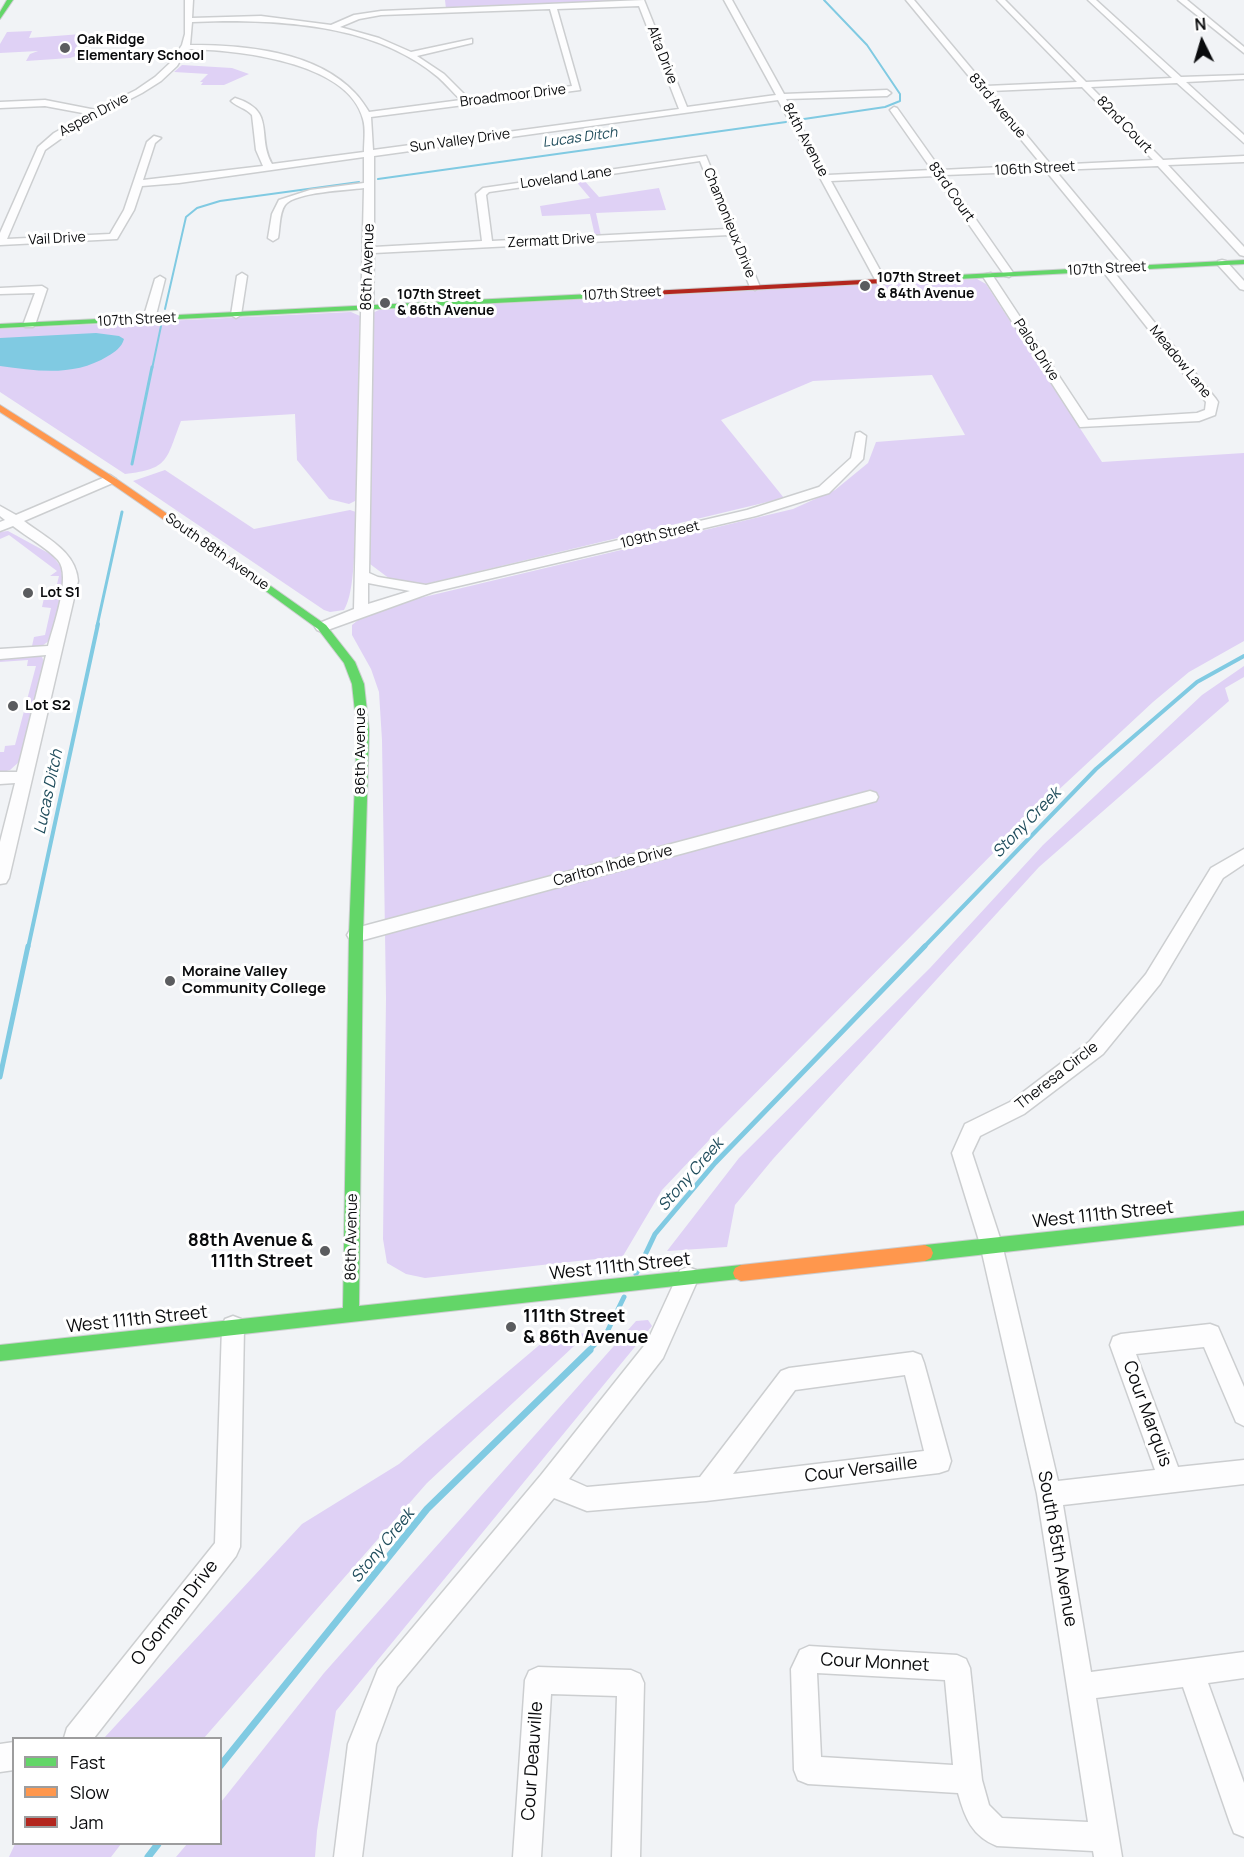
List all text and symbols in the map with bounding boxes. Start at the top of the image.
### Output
north arrow [1172,12,1232,72]
text: N [1194,13,1207,36]
street label: Alta Drive [643,23,681,87]
place label: Oak Ridge Elementary School [77,32,204,64]
marker: Oak Ridge Elementary School [58,41,72,55]
street label: 83rd Avenue [965,70,1029,142]
street label: Broadmoor Drive [459,81,567,111]
street label: Aspen Drive [56,90,132,140]
street label: 82nd Court [1093,93,1155,157]
street label: 84th Avenue [779,100,831,180]
water label: Lucas Ditch [542,124,618,152]
street label: Sun Valley Drive [409,126,511,156]
street label: 83rd Court [924,159,978,225]
street label: 106th Street [994,159,1076,179]
street label: Loveland Lane [519,163,613,193]
street label: Chamonieux Drive [699,166,759,280]
street label: 86th Avenue [357,223,379,311]
street label: Vail Drive [28,229,86,249]
street label: Zermatt Drive [507,230,595,252]
street label: 107th Street [1067,259,1147,279]
place label: 107th Street & 84th Avenue [877,270,974,302]
marker: 107th Street & 84th Avenue [858,279,872,293]
street label: 107th Street [582,284,662,304]
place label: 107th Street & 86th Avenue [397,287,495,320]
marker: 107th Street & 86th Avenue [378,296,392,310]
street label: 107th Street [97,310,177,330]
street label: Palos Drive [1010,316,1062,384]
street label: Meadow Lane [1146,322,1214,402]
street label: South 88th Avenue [162,510,272,594]
street label: 109th Street [619,518,701,552]
place label: Lot S1 [40,585,80,601]
marker: Lot S1 [21,586,35,600]
place label: Lot S2 [25,697,71,715]
marker: Lot S2 [6,699,20,713]
street label: 86th Avenue [352,707,370,795]
water label: Lucas Ditch [31,748,67,836]
water label: Stony Creek [989,784,1065,862]
street label: Carlton Ihde Drive [551,841,675,891]
place label: Moraine Valley Community College [182,963,326,998]
marker: Moraine Valley Community College [163,974,177,988]
street label: Theresa Circle [1012,1038,1102,1114]
water label: Stony Creek [654,1135,728,1215]
street label: 86th Avenue [342,1193,362,1281]
street label: West 111th Street [1031,1197,1175,1233]
place label: 88th Avenue & 111th Street [188,1230,313,1272]
marker: 88th Avenue & 111th Street [318,1244,332,1258]
street label: West 111th Street [548,1249,692,1285]
street label: West 111th Street [65,1302,209,1338]
place label: 111th Street & 86th Avenue [523,1306,648,1348]
marker: 111th Street & 86th Avenue [504,1320,518,1334]
street label: Cour Marquis [1118,1358,1176,1470]
street label: Cour Versaille [803,1452,919,1488]
street label: South 85th Avenue [1033,1469,1081,1629]
water label: Stony Creek [347,1505,419,1587]
street label: O Gorman Drive [127,1556,223,1670]
street label: Cour Monnet [820,1649,930,1677]
street label: Cour Deauville [518,1701,548,1821]
legend [12,1737,222,1845]
text: Fast [70,1750,105,1774]
text: Slow [70,1780,109,1804]
text: Jam [70,1810,104,1834]

